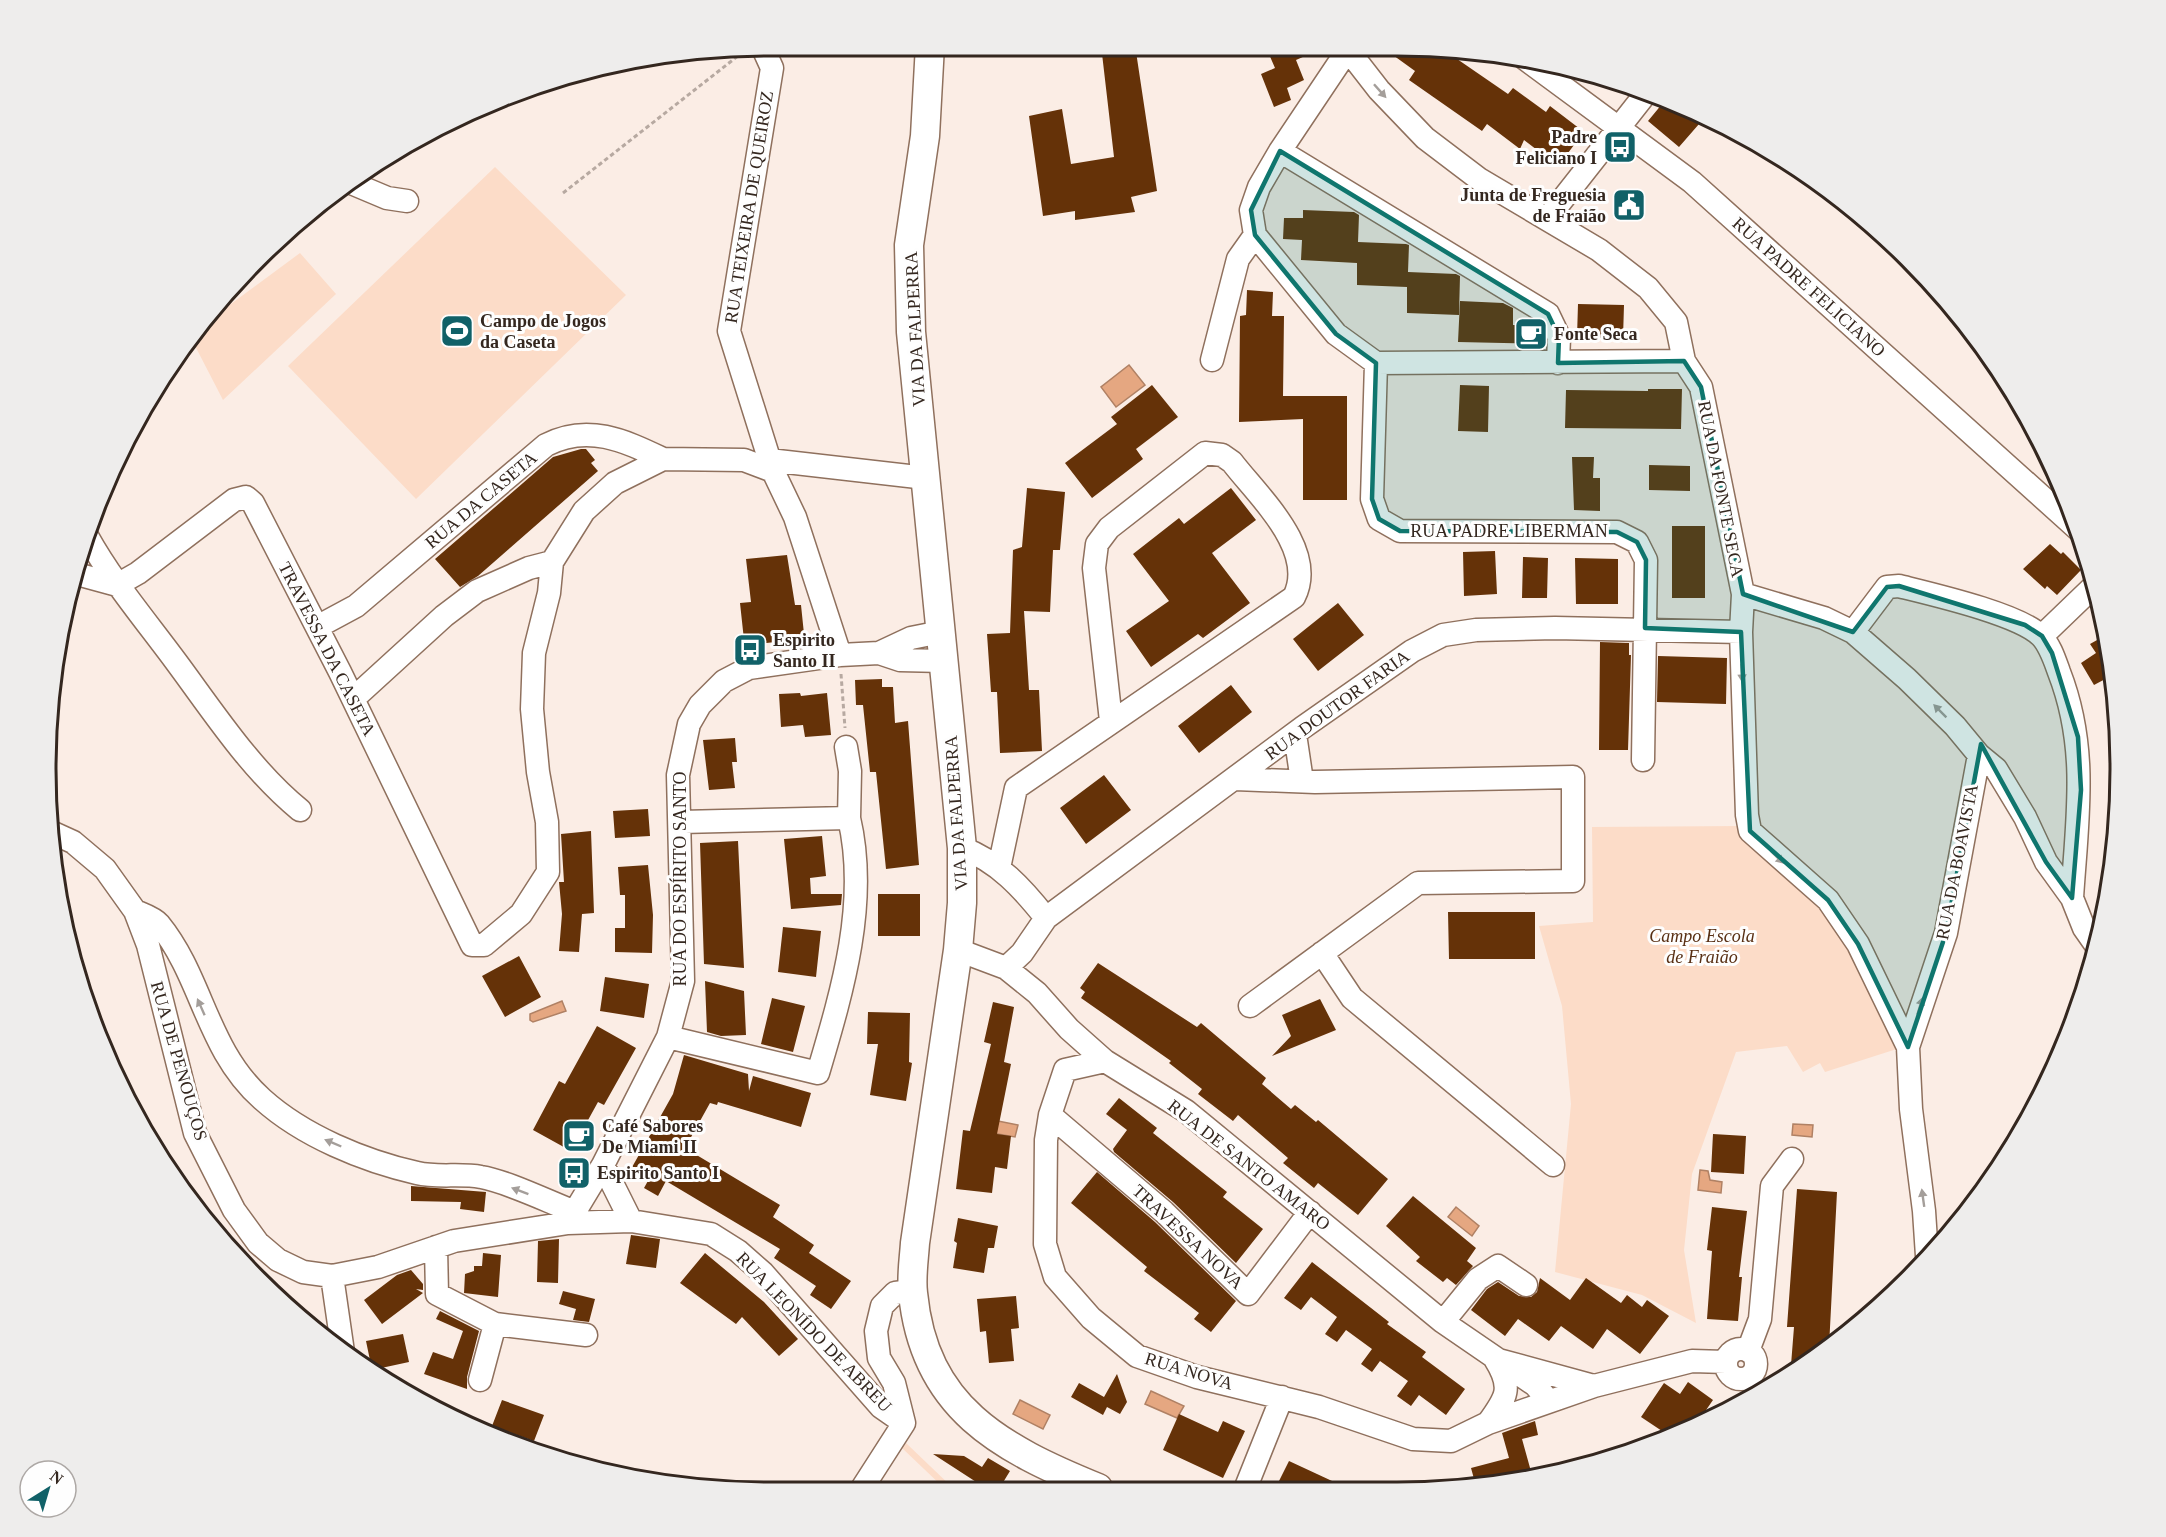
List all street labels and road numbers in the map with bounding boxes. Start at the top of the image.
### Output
street label: RUA TEIXEIRA DE QUEIROZ [721,89,777,325]
street label: RUA PADRE FELICIANO [1729,213,1889,361]
street label: VIA DA FALPERRA [901,251,929,407]
street label: RUA DA FONTE SECA [1694,399,1748,579]
street label: RUA DA CASETA [421,447,541,553]
street label: RUA PADRE LIBERMAN [1410,521,1608,541]
street label: TRAVESSA DA CASETA [274,559,380,739]
street label: RUA DOUTOR FARIA [1261,646,1413,764]
street label: VIA DA FALPERRA [941,735,971,891]
street label: RUA DO ESPÍRITO SANTO [669,772,690,986]
street label: RUA DA BOAVISTA [1932,782,1982,942]
street label: RUA DE PENOUÇOS [147,979,211,1143]
street label: RUA DE SANTO AMARO [1164,1095,1334,1235]
street label: TRAVESSA NOVA [1129,1181,1247,1293]
street label: RUA LEONÍDO DE ABREU [732,1247,896,1416]
street label: RUA NOVA [1142,1348,1236,1394]

